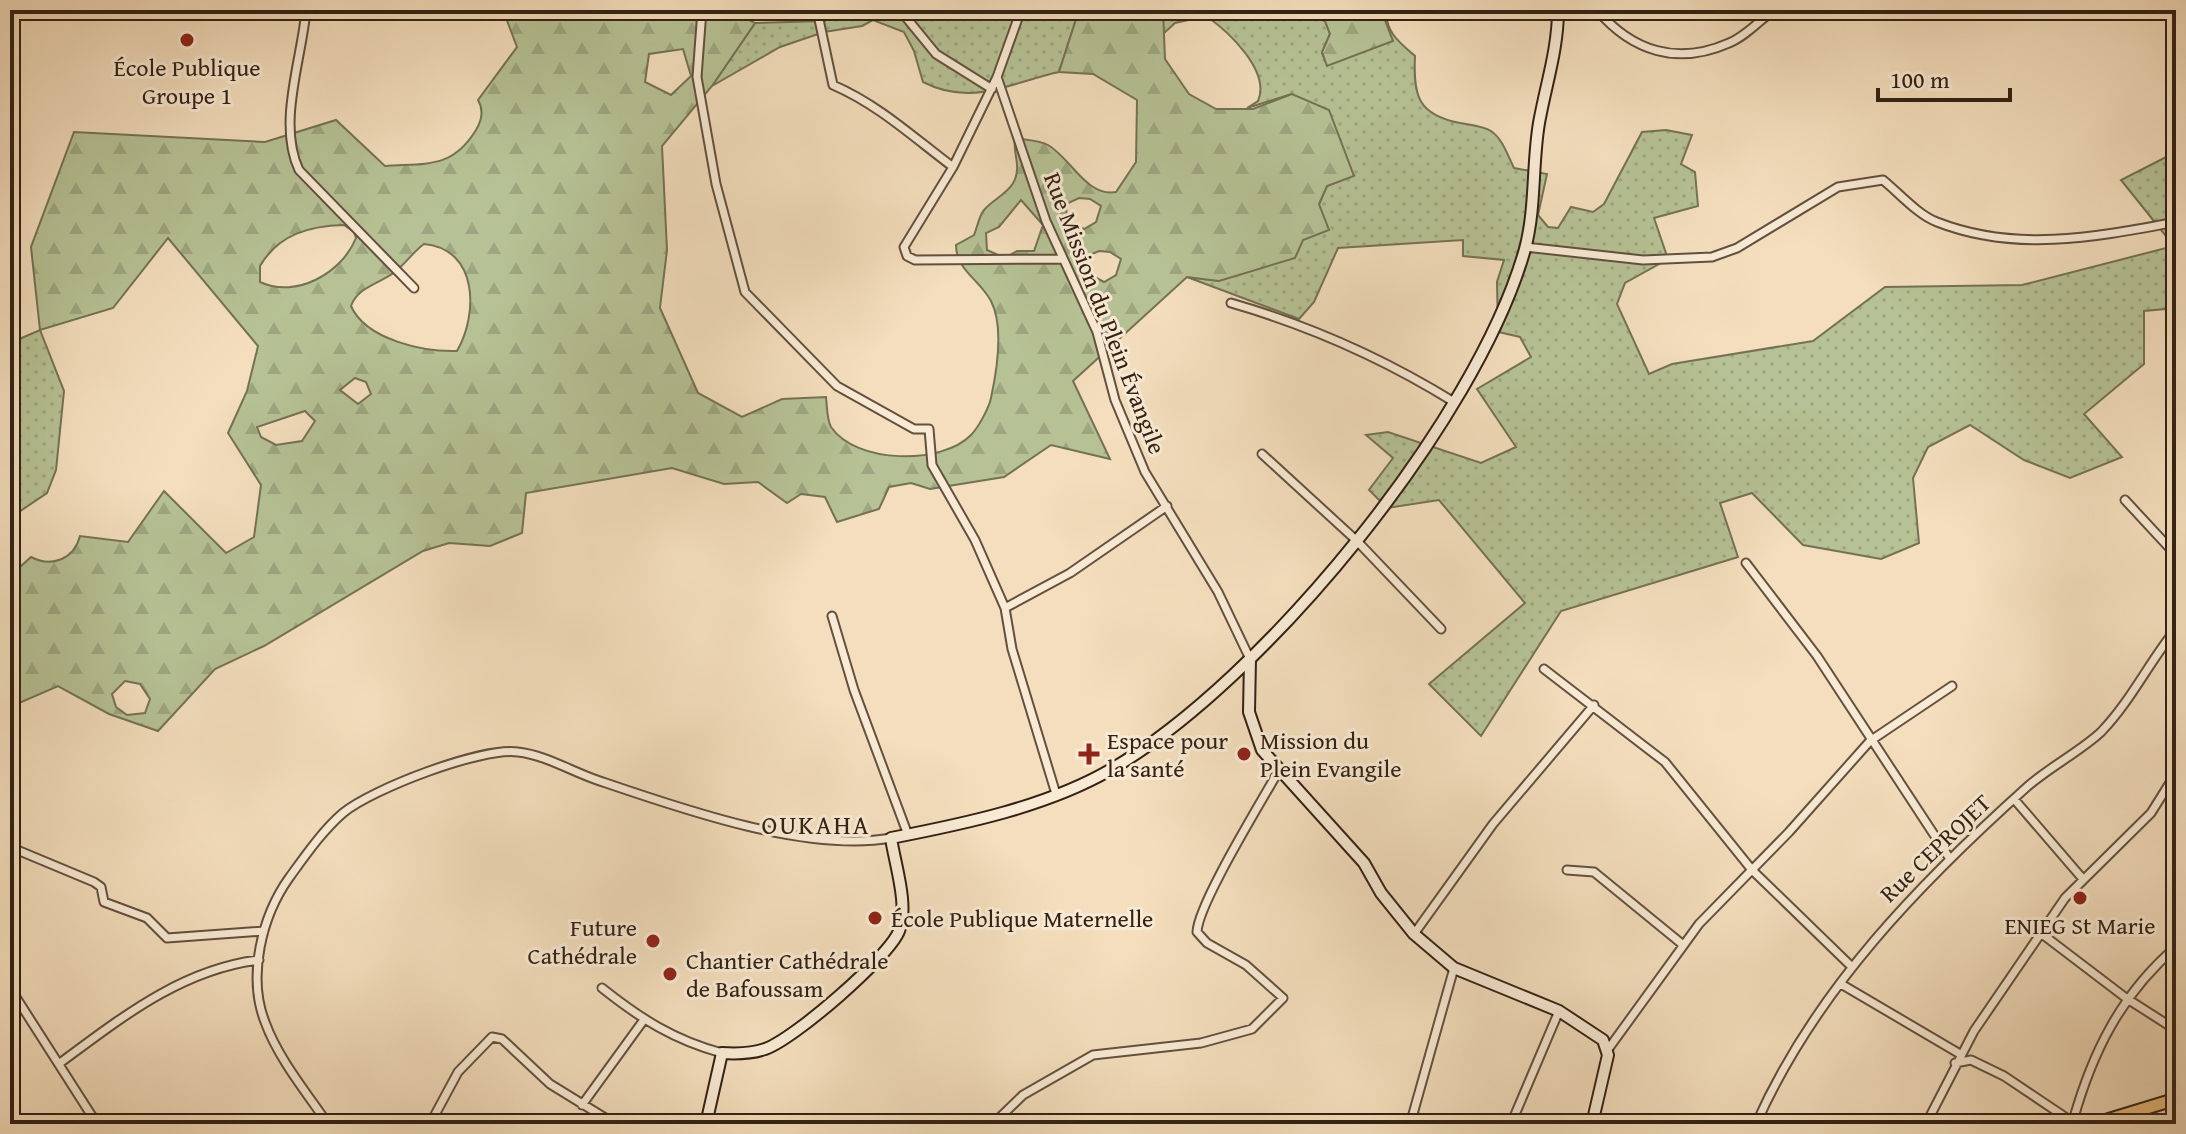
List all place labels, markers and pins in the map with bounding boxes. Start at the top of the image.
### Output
marker: École Publique Groupe 1 [178,31,196,49]
place label: École Publique Groupe 1 [114,50,260,113]
place label: Espace pour la santé [1107,723,1228,786]
place label: Mission du Plein Evangile [1260,723,1402,786]
marker: Espace pour la santé [1078,743,1100,765]
marker: Mission du Plein Evangile [1235,745,1253,763]
marker: ENIEG St Marie [2071,889,2089,907]
place label: École Publique Maternelle [891,901,1153,936]
place label: ENIEG St Marie [2004,908,2156,943]
marker: École Publique Maternelle [866,909,884,927]
place label: Future Cathédrale [528,910,637,973]
marker: Future Cathédrale [644,932,662,950]
place label: Chantier Cathédrale de Bafoussam [686,943,888,1006]
marker: Chantier Cathédrale de Bafoussam [661,965,679,983]

